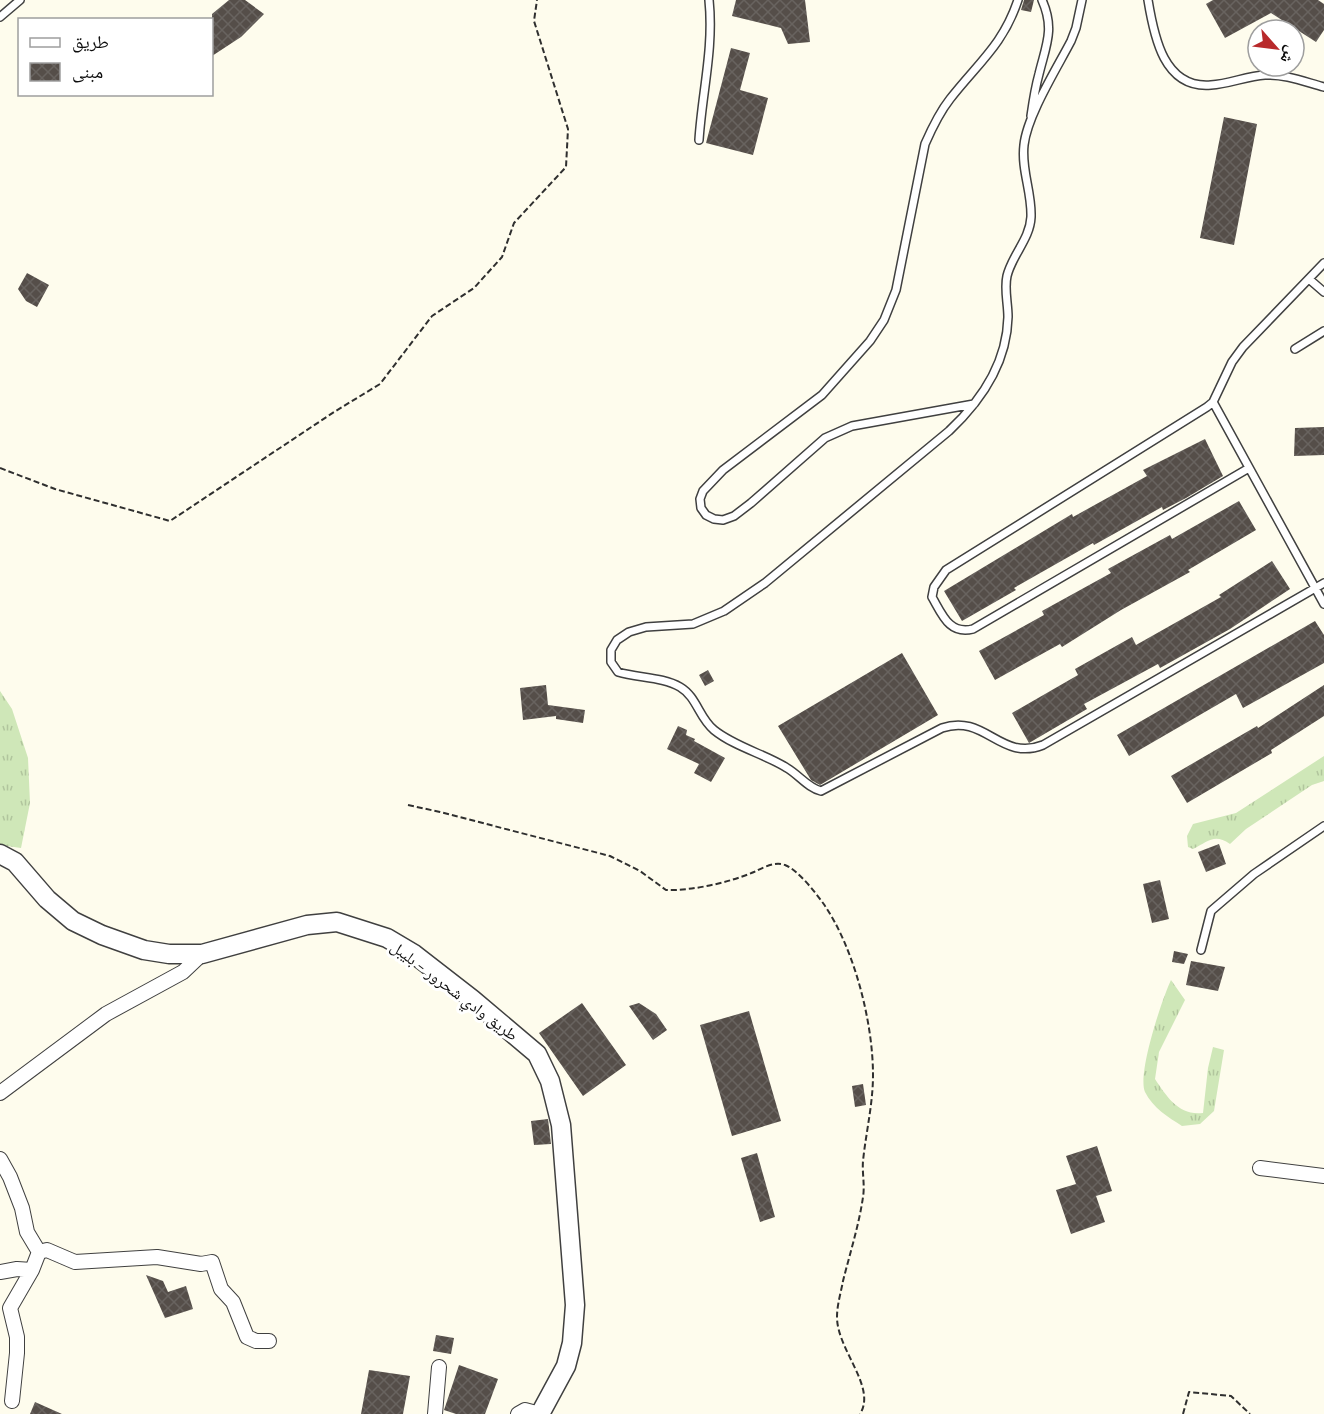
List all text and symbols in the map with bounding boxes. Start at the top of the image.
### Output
legend [18,18,213,96]
north arrow [1246,18,1306,78]
text: طريق [72,29,109,53]
text: ش [1276,43,1303,68]
text: مبنى [72,59,103,83]
street label: طريق وادي شحرور - بليبل [385,935,523,1047]

